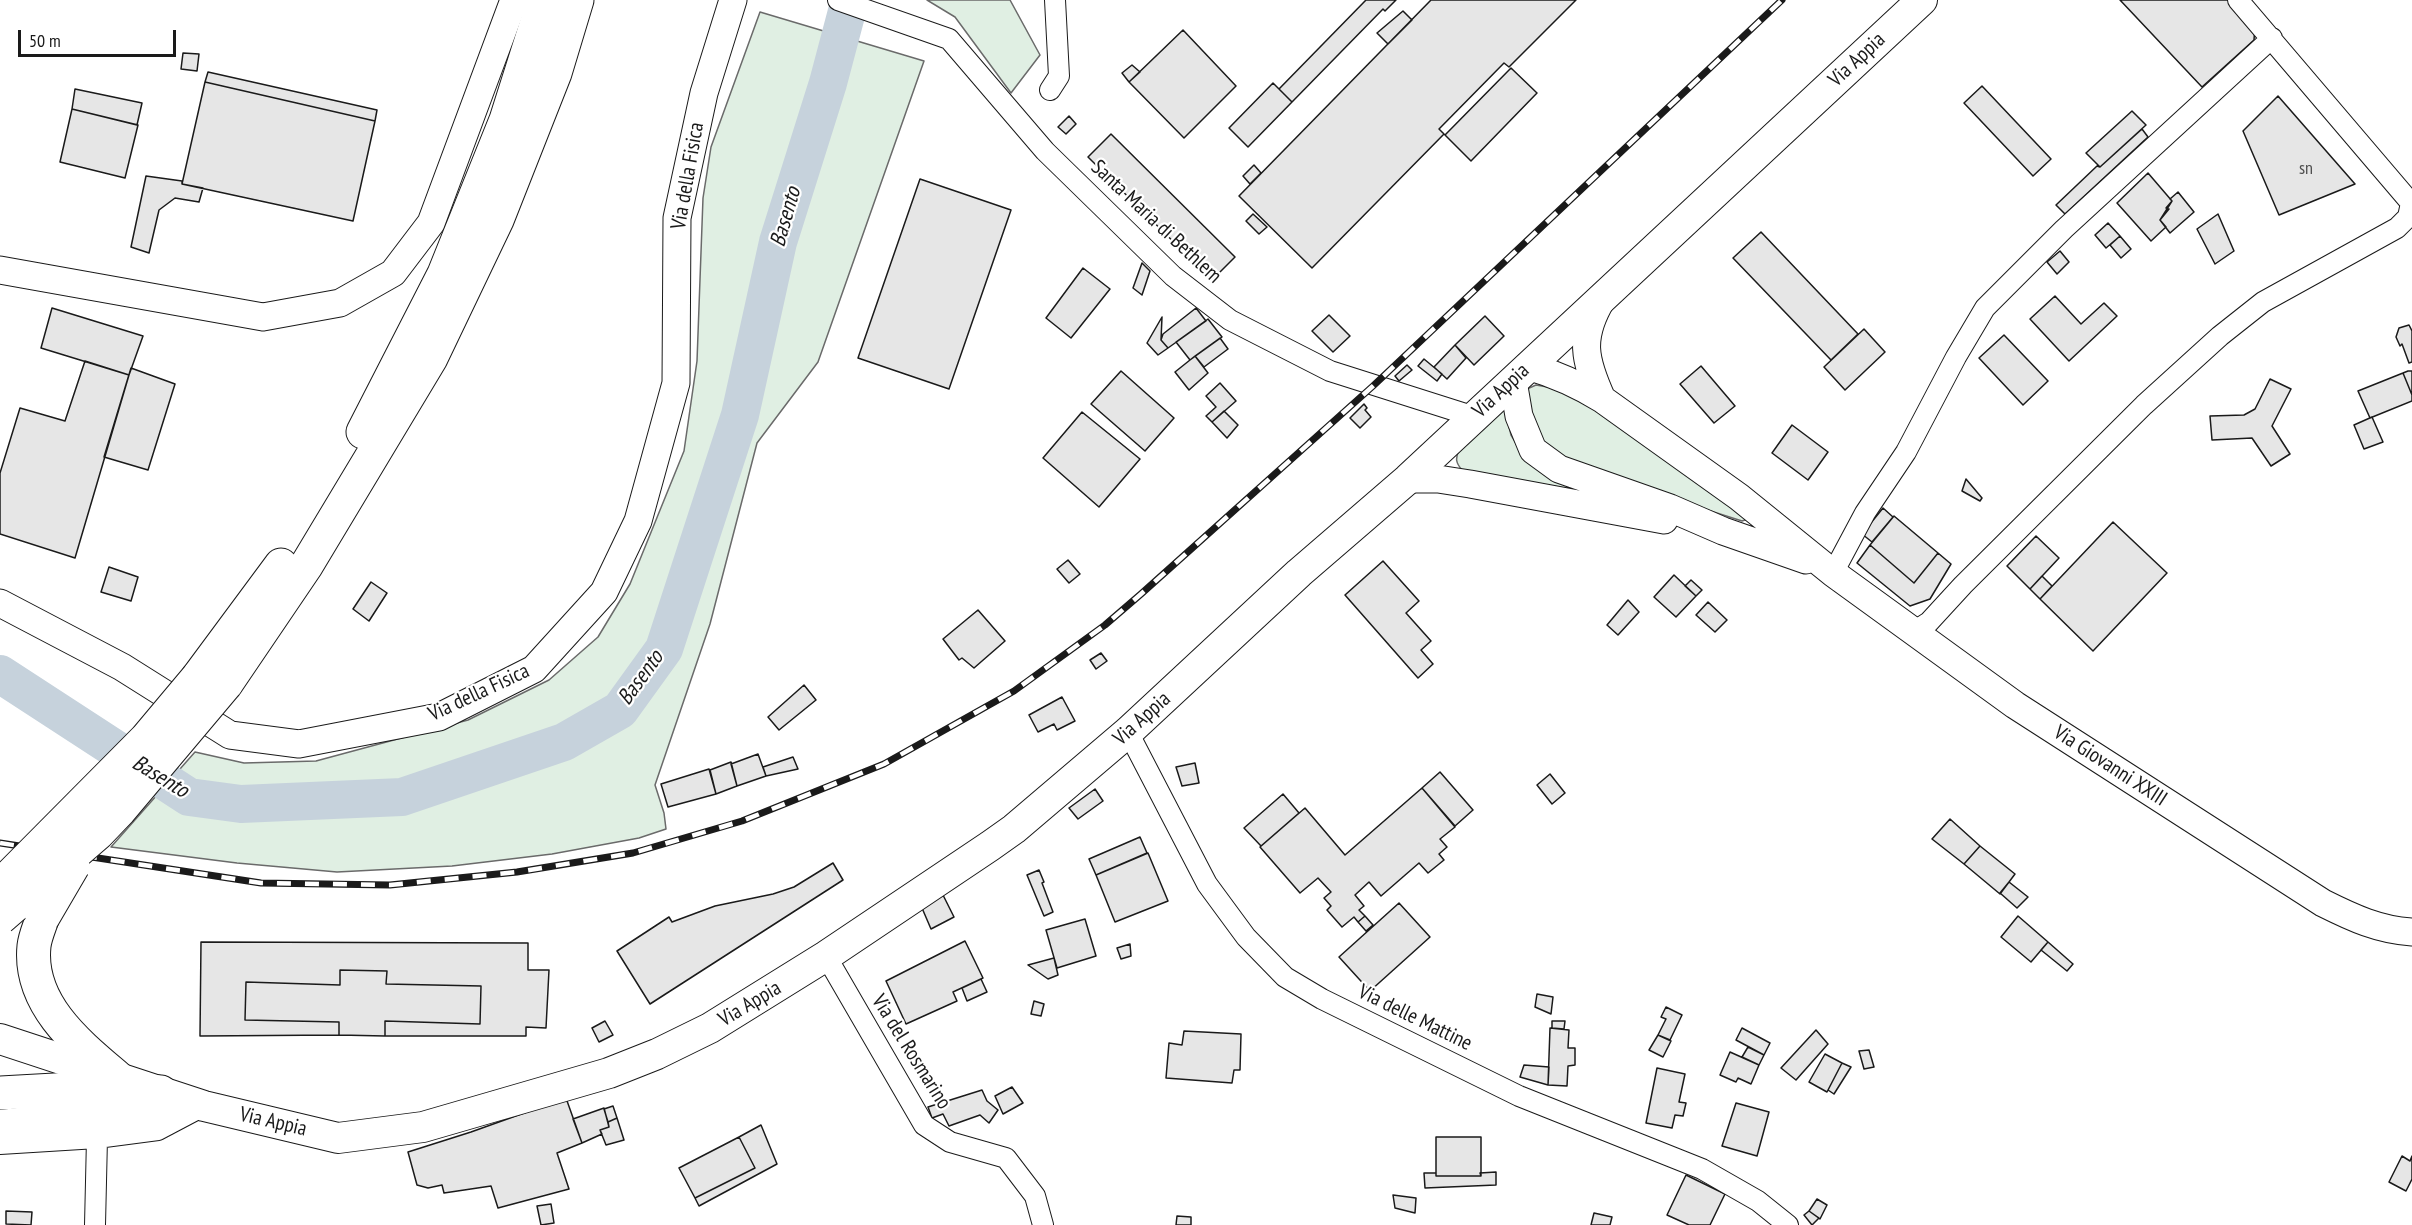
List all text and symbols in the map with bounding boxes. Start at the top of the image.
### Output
scale bar [21,18,178,56]
street label: Via Appia [1823,27,1891,93]
text: 50 m [29,29,61,52]
street label: Via della Fisica [666,120,710,232]
street label: Santa Maria di Bethlem [1086,155,1226,289]
house number: sn [2299,158,2313,180]
water label: Basento [765,184,807,250]
street label: Via Appia [1467,358,1535,424]
water label: Basento [612,646,670,710]
street label: Via della Fisica [425,659,533,727]
street label: Via Appia [1108,687,1176,751]
street label: Via Giovanni XXIII [2049,720,2171,812]
water label: Basento [127,750,193,804]
street label: Via Appia [714,976,786,1032]
street label: Via delle Mattine [1354,980,1476,1056]
street label: Via del Rosmarino [866,990,956,1114]
street label: Via Appia [237,1102,309,1142]

